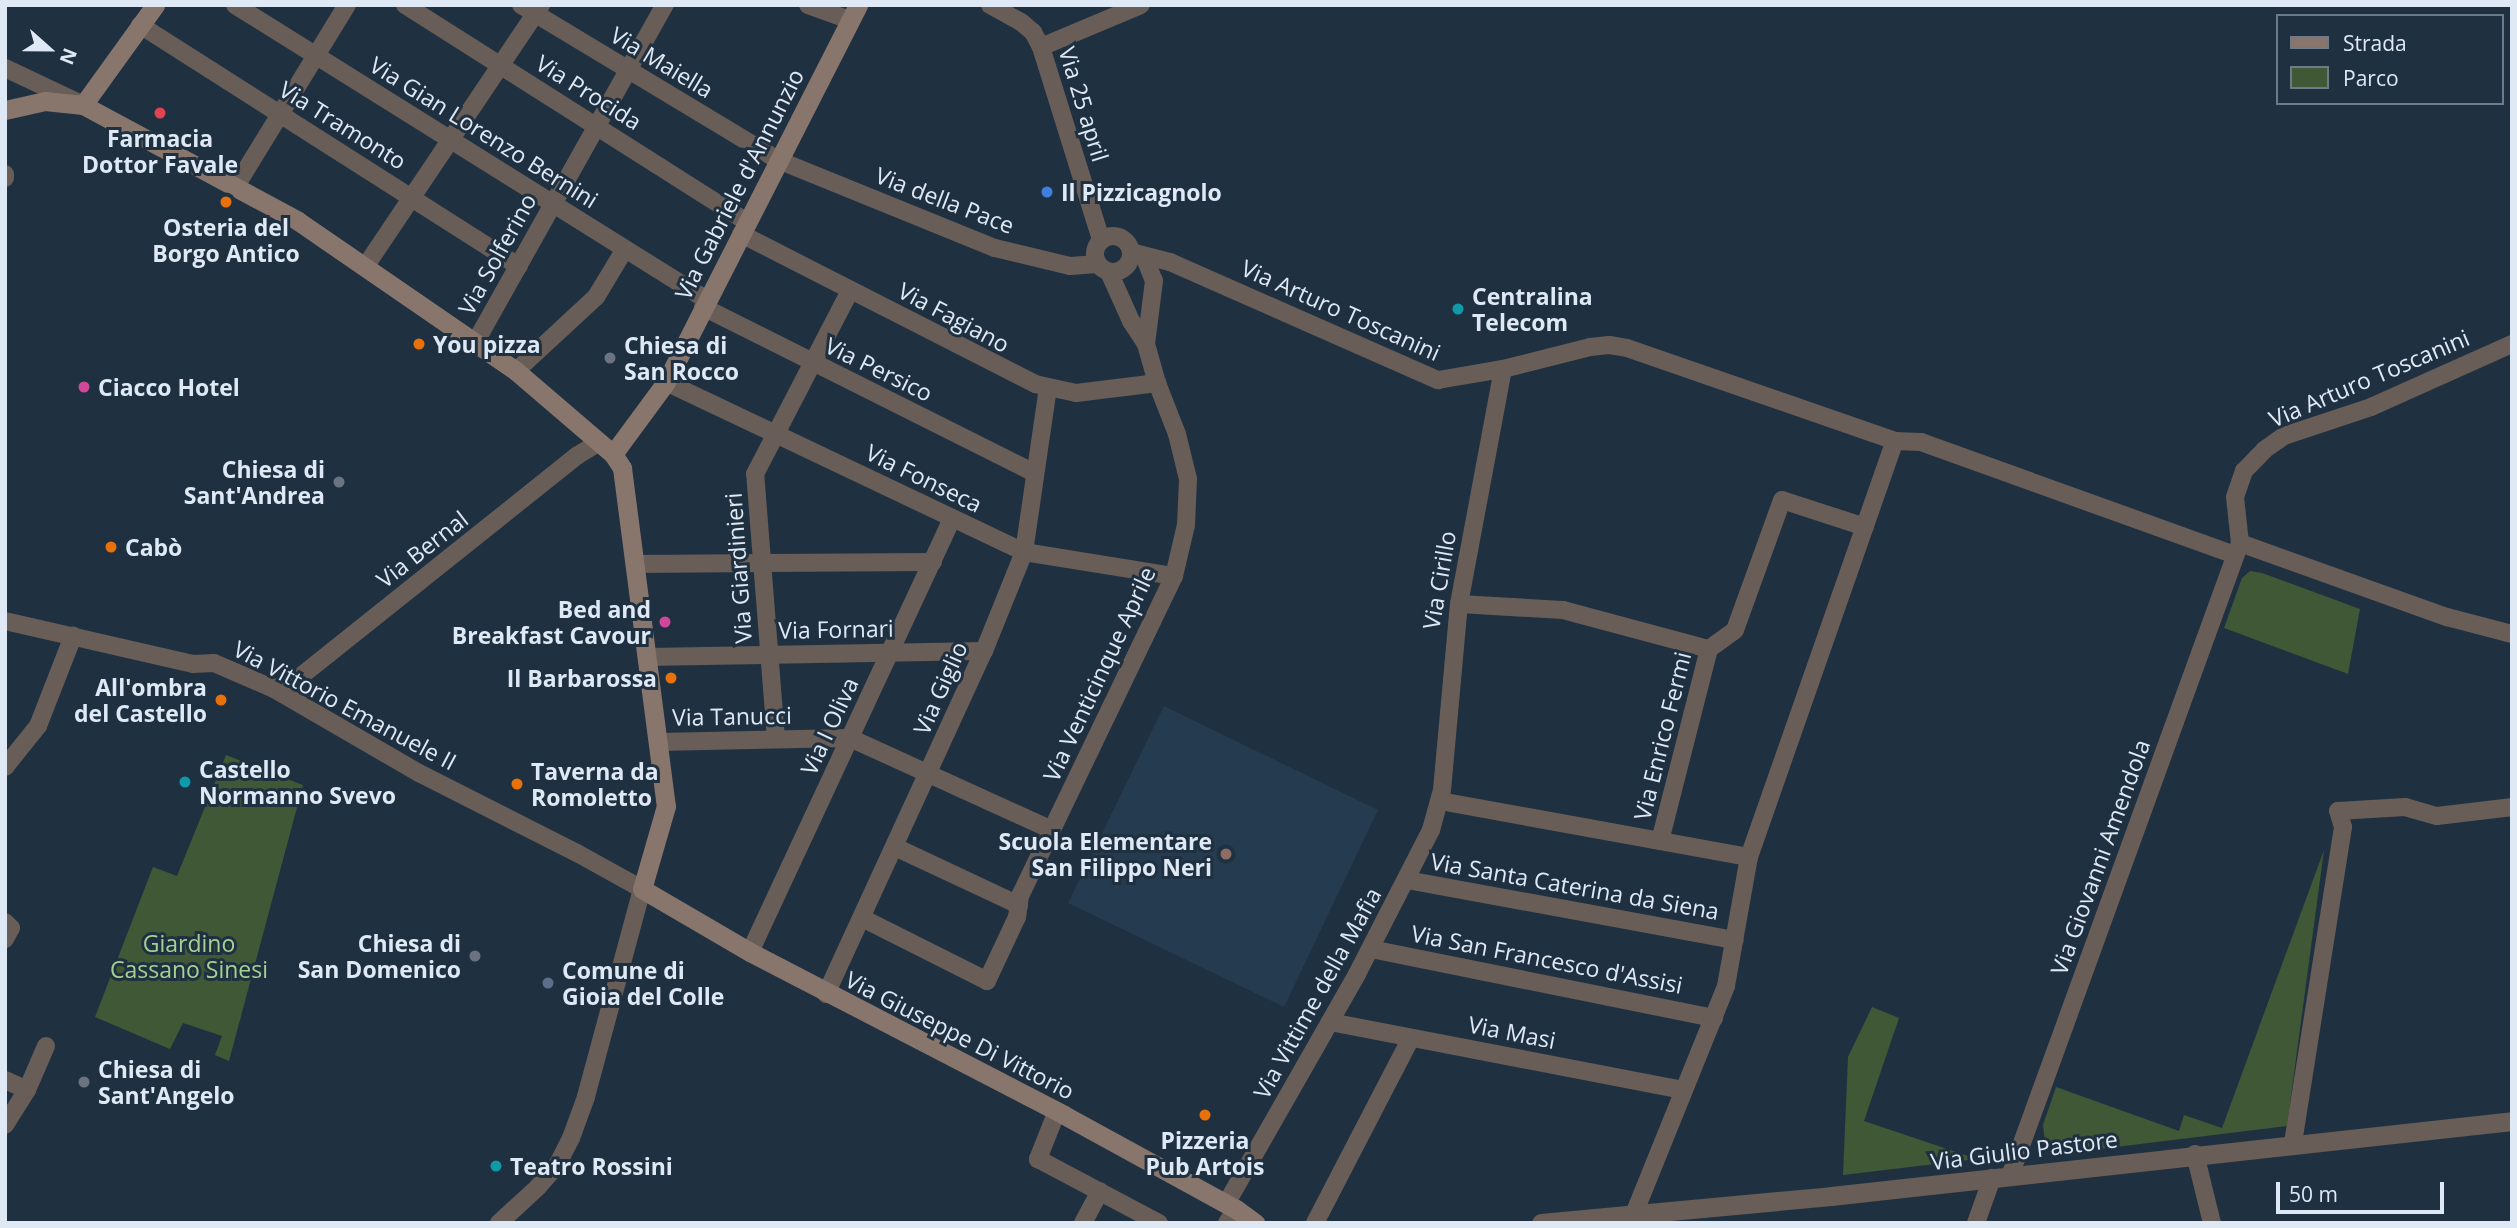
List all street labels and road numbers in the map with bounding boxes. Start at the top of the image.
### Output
street label: Via Maiella [606,21,718,103]
street label: Via 25 april [1053,43,1115,165]
street label: Via Procida [531,49,647,135]
street label: Via Gian Lorenzo Bernini [365,50,603,214]
street label: Via Gabriele d'Annunzio [669,64,809,304]
street label: Via Tramonto [274,75,412,175]
street label: Via della Pace [872,161,1018,239]
street label: Via Solferino [452,189,542,319]
street label: Via Arturo Toscanini [1237,254,1445,366]
street label: Via Fagiano [894,276,1014,358]
street label: Via Arturo Toscanini [2265,323,2473,433]
street label: Via Persico [821,331,937,407]
street label: Via Fonseca [861,438,987,518]
street label: Via Giardinieri [719,492,757,644]
street label: Via Bernal [371,505,473,593]
street label: Via Cirillo [1417,529,1461,631]
street label: Via Venticinque Aprile [1037,562,1161,786]
street label: Via Fornari [778,614,894,644]
street label: Via Vittorio Emanuele II [229,634,461,776]
street label: Via Giglio [907,637,973,739]
street label: Via Enrico Fermi [1628,649,1696,823]
street label: Via I Oliva [794,673,864,779]
street label: Via Tanucci [672,701,792,731]
street label: Via Giovanni Amendola [2045,736,2155,978]
street label: Via Santa Caterina da Siena [1429,847,1721,925]
street label: Via Vittime della Mafia [1247,883,1387,1103]
street label: Via San Francesco d'Assisi [1409,919,1685,999]
street label: Via Giuseppe Di Vittorio [841,965,1079,1105]
street label: Via Masi [1466,1010,1558,1054]
street label: Via Giulio Pastore [1929,1125,2119,1175]

